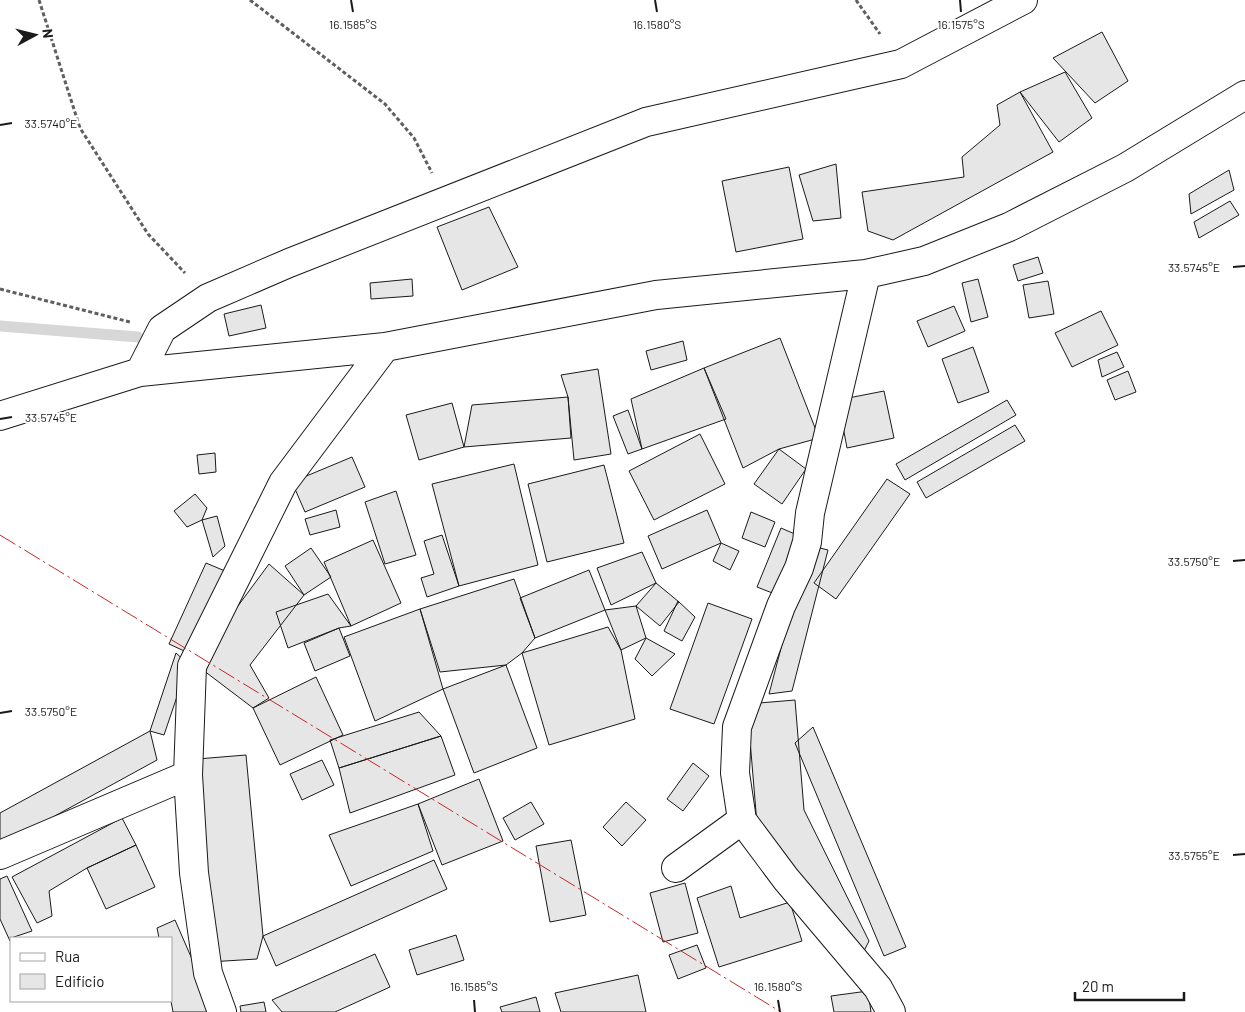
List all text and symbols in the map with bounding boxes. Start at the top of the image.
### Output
north arrow [10,10,60,60]
text: 16.1585°S [329,17,377,31]
text: 16.1580°S [633,17,681,31]
text: 16.1575°S [937,17,985,31]
text: N [39,28,57,39]
text: 33.5740°E [25,116,77,130]
text: 33.5745°E [1168,260,1220,274]
text: 33.5745°E [25,410,77,424]
text: 33.5750°E [1168,554,1220,568]
text: 33.5750°E [25,704,77,718]
text: 33.5755°E [1168,848,1220,862]
legend [10,937,172,1002]
text: Rua [55,947,80,965]
scale bar [1075,970,1184,1002]
text: Edifício [55,972,104,990]
text: 20 m [1082,977,1114,995]
text: 16.1585°S [450,979,498,993]
text: 16.1580°S [754,979,802,993]

